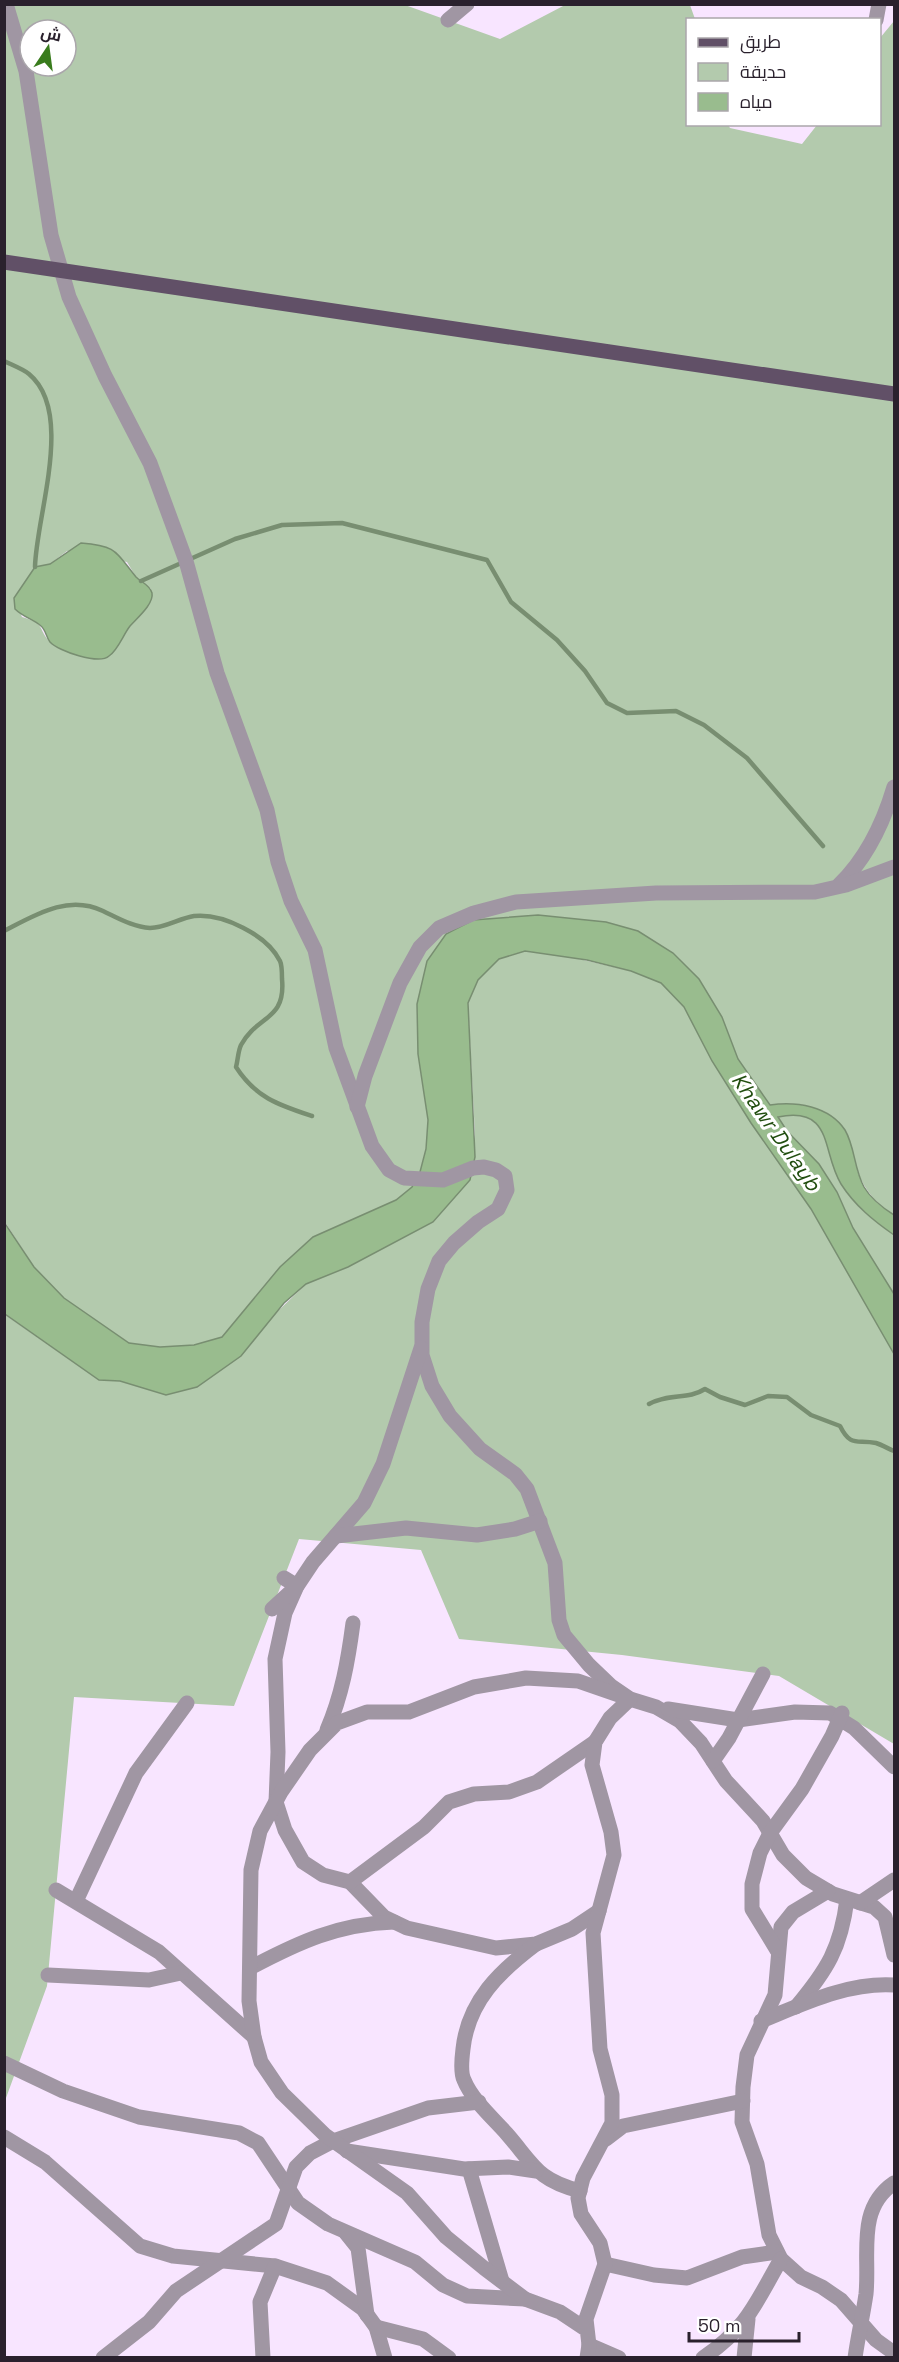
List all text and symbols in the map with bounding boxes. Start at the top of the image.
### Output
north arrow [18,18,78,78]
legend [686,18,881,126]
text: ش [39,21,64,46]
text: طريق [740,30,781,54]
text: حديقة [740,60,786,83]
text: مياه [740,90,773,113]
water label: Khawr Dulayb [726,1068,828,1197]
scale bar [689,2305,798,2343]
text: 50 m [698,2314,740,2337]

